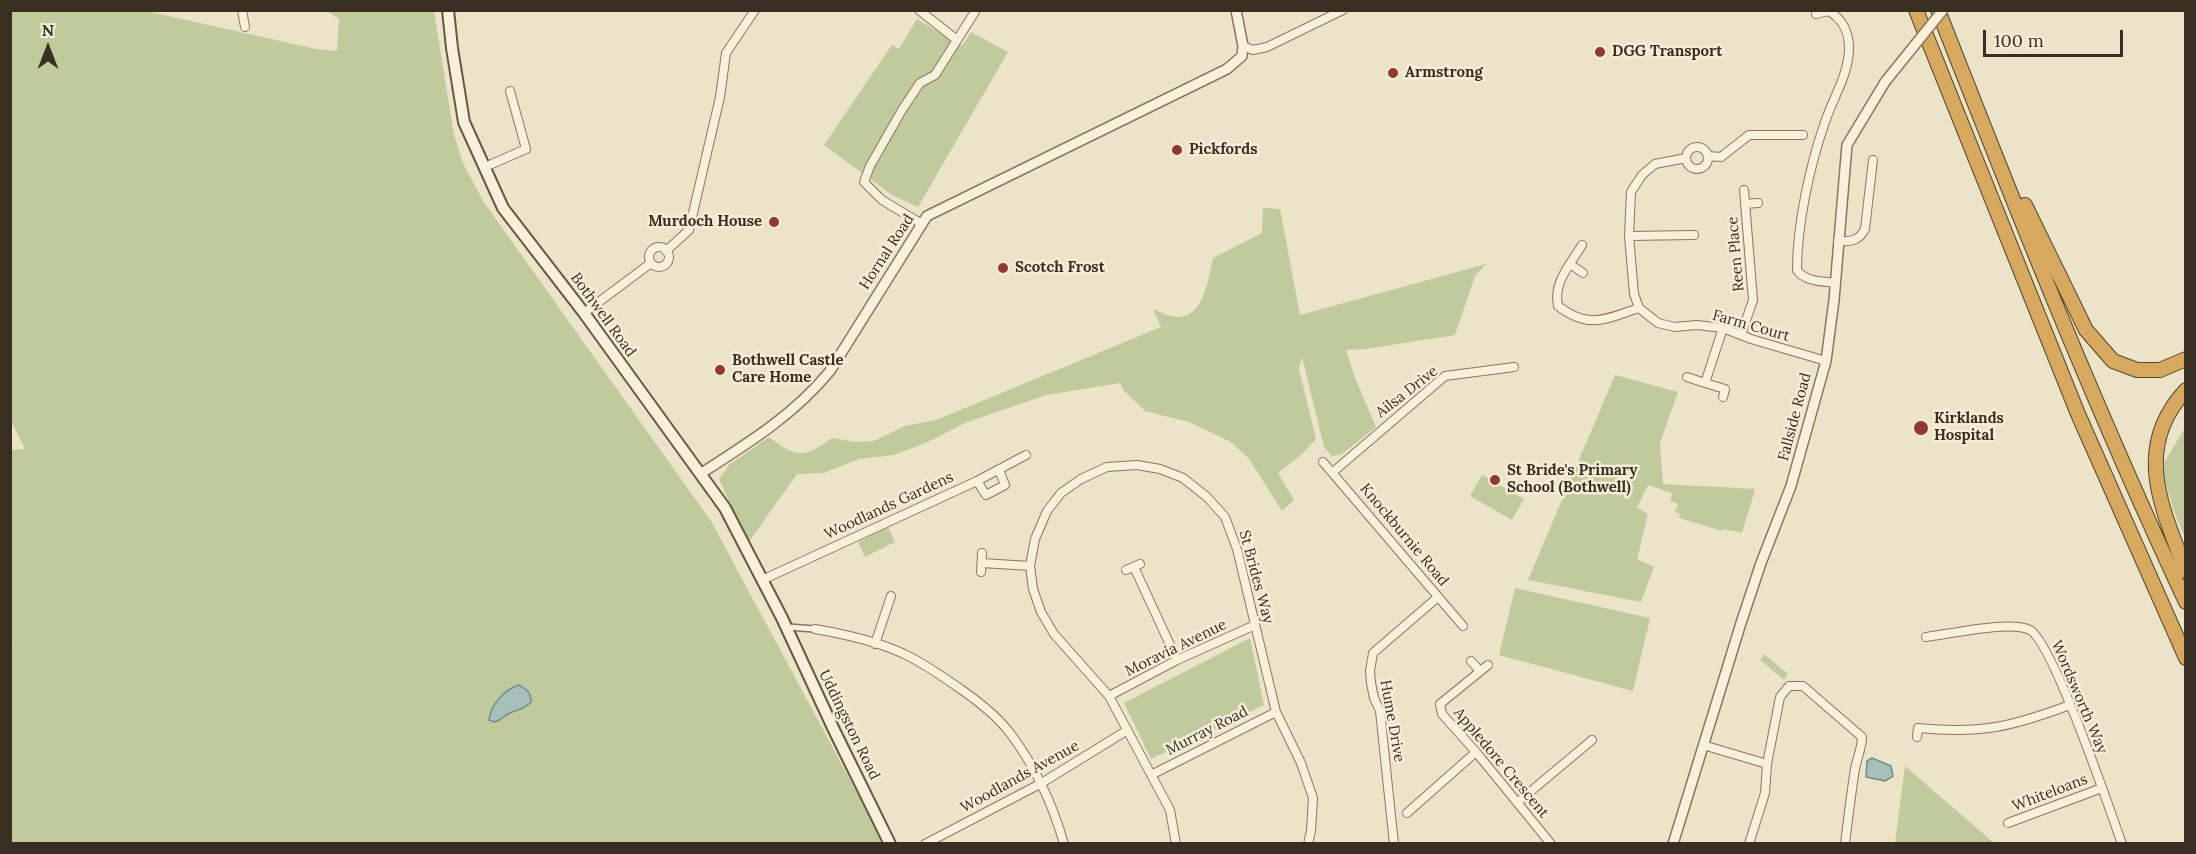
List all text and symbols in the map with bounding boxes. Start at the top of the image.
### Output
north arrow [18,18,78,78]
scale bar [1986,18,2126,56]
text: N [42,20,54,40]
text: 100 m [1994,29,2044,52]
place label: DGG Transport [1612,43,1722,61]
marker: DGG Transport [1593,45,1607,59]
place label: Armstrong [1405,64,1483,82]
marker: Armstrong [1386,66,1400,80]
place label: Pickfords [1189,141,1257,159]
marker: Pickfords [1170,143,1184,157]
street label: Hornal Road [856,211,918,293]
place label: Murdoch House [648,213,762,231]
marker: Murdoch House [767,215,781,229]
street label: Reen Place [1724,216,1748,292]
place label: Scotch Frost [1015,259,1105,277]
marker: Scotch Frost [996,261,1010,275]
street label: Bothwell Road [566,269,640,361]
street label: Farm Court [1710,306,1792,346]
place label: Bothwell Castle Care Home [732,352,843,387]
street label: Ailsa Drive [1372,362,1442,422]
marker: Bothwell Castle Care Home [713,363,727,377]
street label: Fallside Road [1775,371,1815,463]
place label: Kirklands Hospital [1934,410,2004,445]
marker: Kirklands Hospital [1912,419,1930,437]
place label: St Bride's Primary School (Bothwell) [1507,462,1637,497]
street label: Woodlands Gardens [822,468,956,544]
marker: St Bride's Primary School (Bothwell) [1488,473,1502,487]
street label: Knockburnie Road [1356,480,1452,590]
street label: St Brides Way [1235,528,1277,626]
street label: Moravia Avenue [1122,616,1230,680]
street label: Wordsworth Way [2047,638,2111,756]
street label: Uddingston Road [815,667,883,783]
street label: Hume Drive [1376,678,1408,764]
street label: Murray Road [1163,703,1251,759]
street label: Appledore Crescent [1450,704,1552,822]
street label: Woodlands Avenue [958,737,1082,817]
street label: Whiteloans [2010,770,2090,816]

